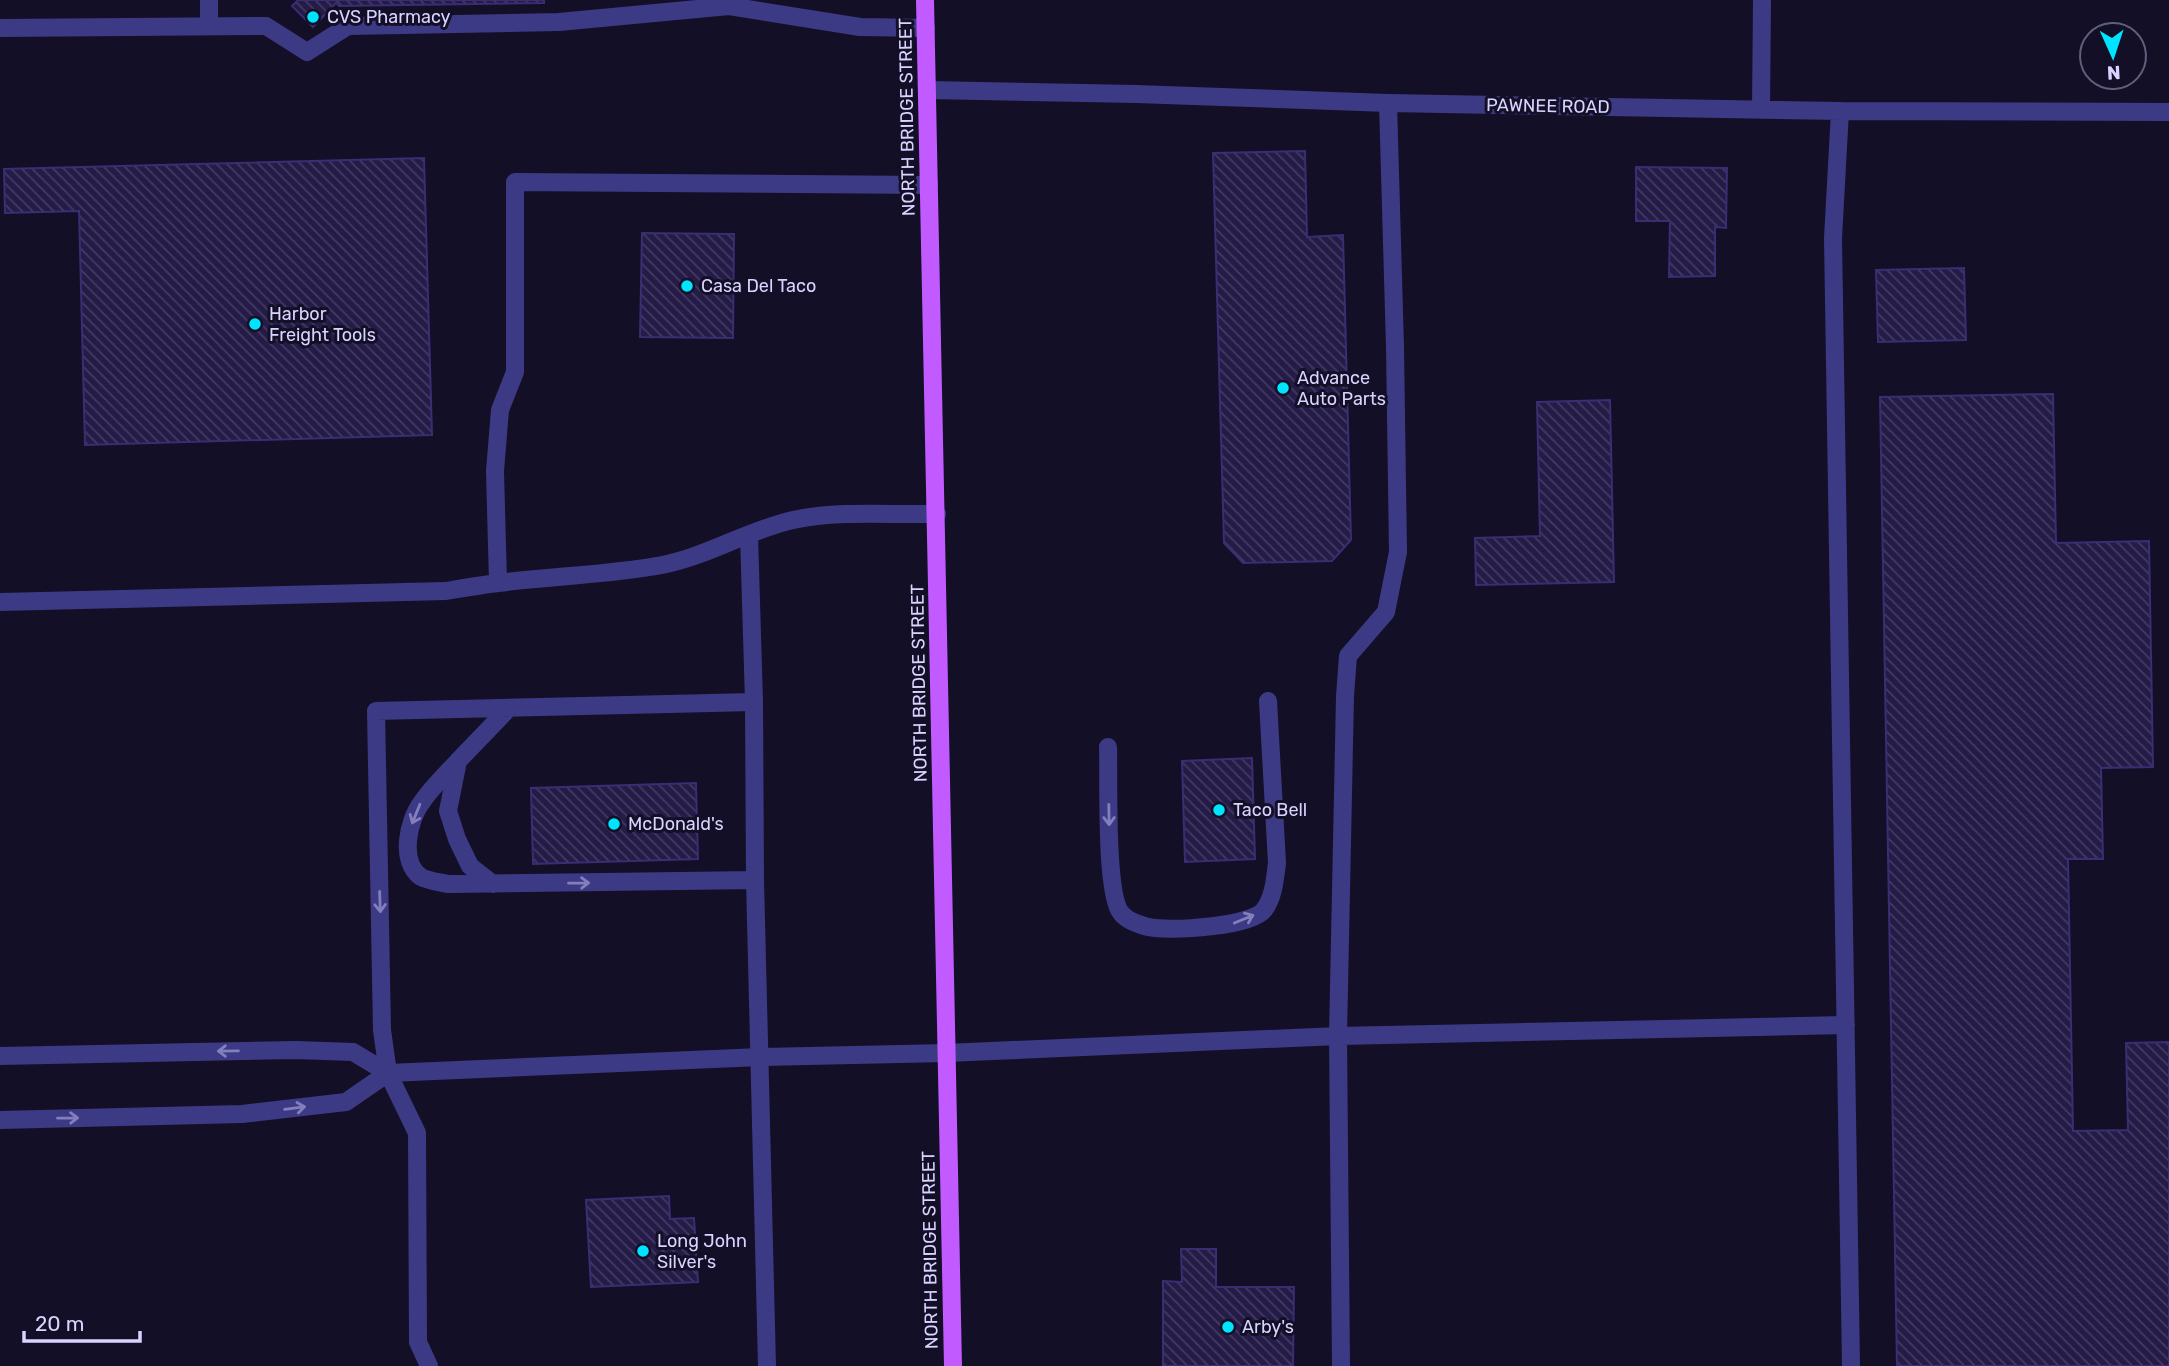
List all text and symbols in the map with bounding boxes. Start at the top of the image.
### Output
place label: CVS Pharmacy [327,6,451,28]
marker: CVS Pharmacy [305,9,321,25]
street label: NORTH BRIDGE STREET [894,18,920,216]
north arrow [2078,21,2148,91]
text: N [2106,61,2121,84]
street label: PAWNEE ROAD [1486,94,1610,118]
place label: Casa Del Taco [701,275,816,297]
marker: Casa Del Taco [679,278,695,294]
place label: Harbor Freight Tools [269,303,376,346]
marker: Harbor Freight Tools [247,316,263,332]
place label: Advance Auto Parts [1297,367,1386,410]
marker: Advance Auto Parts [1275,380,1291,396]
street label: NORTH BRIDGE STREET [906,584,932,782]
place label: Taco Bell [1233,799,1307,821]
one-way arrow [409,802,422,824]
marker: Taco Bell [1211,802,1227,818]
one-way arrow [1102,804,1116,827]
place label: McDonald's [628,813,724,835]
marker: McDonald's [606,816,622,832]
one-way arrow [567,876,590,890]
one-way arrow [374,890,387,913]
one-way arrow [1233,912,1255,925]
one-way arrow [216,1044,239,1058]
one-way arrow [284,1102,306,1115]
one-way arrow [56,1112,79,1125]
street label: NORTH BRIDGE STREET [917,1151,943,1349]
place label: Long John Silver's [657,1230,747,1273]
marker: Long John Silver's [635,1243,651,1259]
scale bar [24,1300,140,1344]
text: 20 m [35,1311,84,1336]
place label: Arby's [1242,1316,1294,1338]
marker: Arby's [1220,1319,1236,1335]

